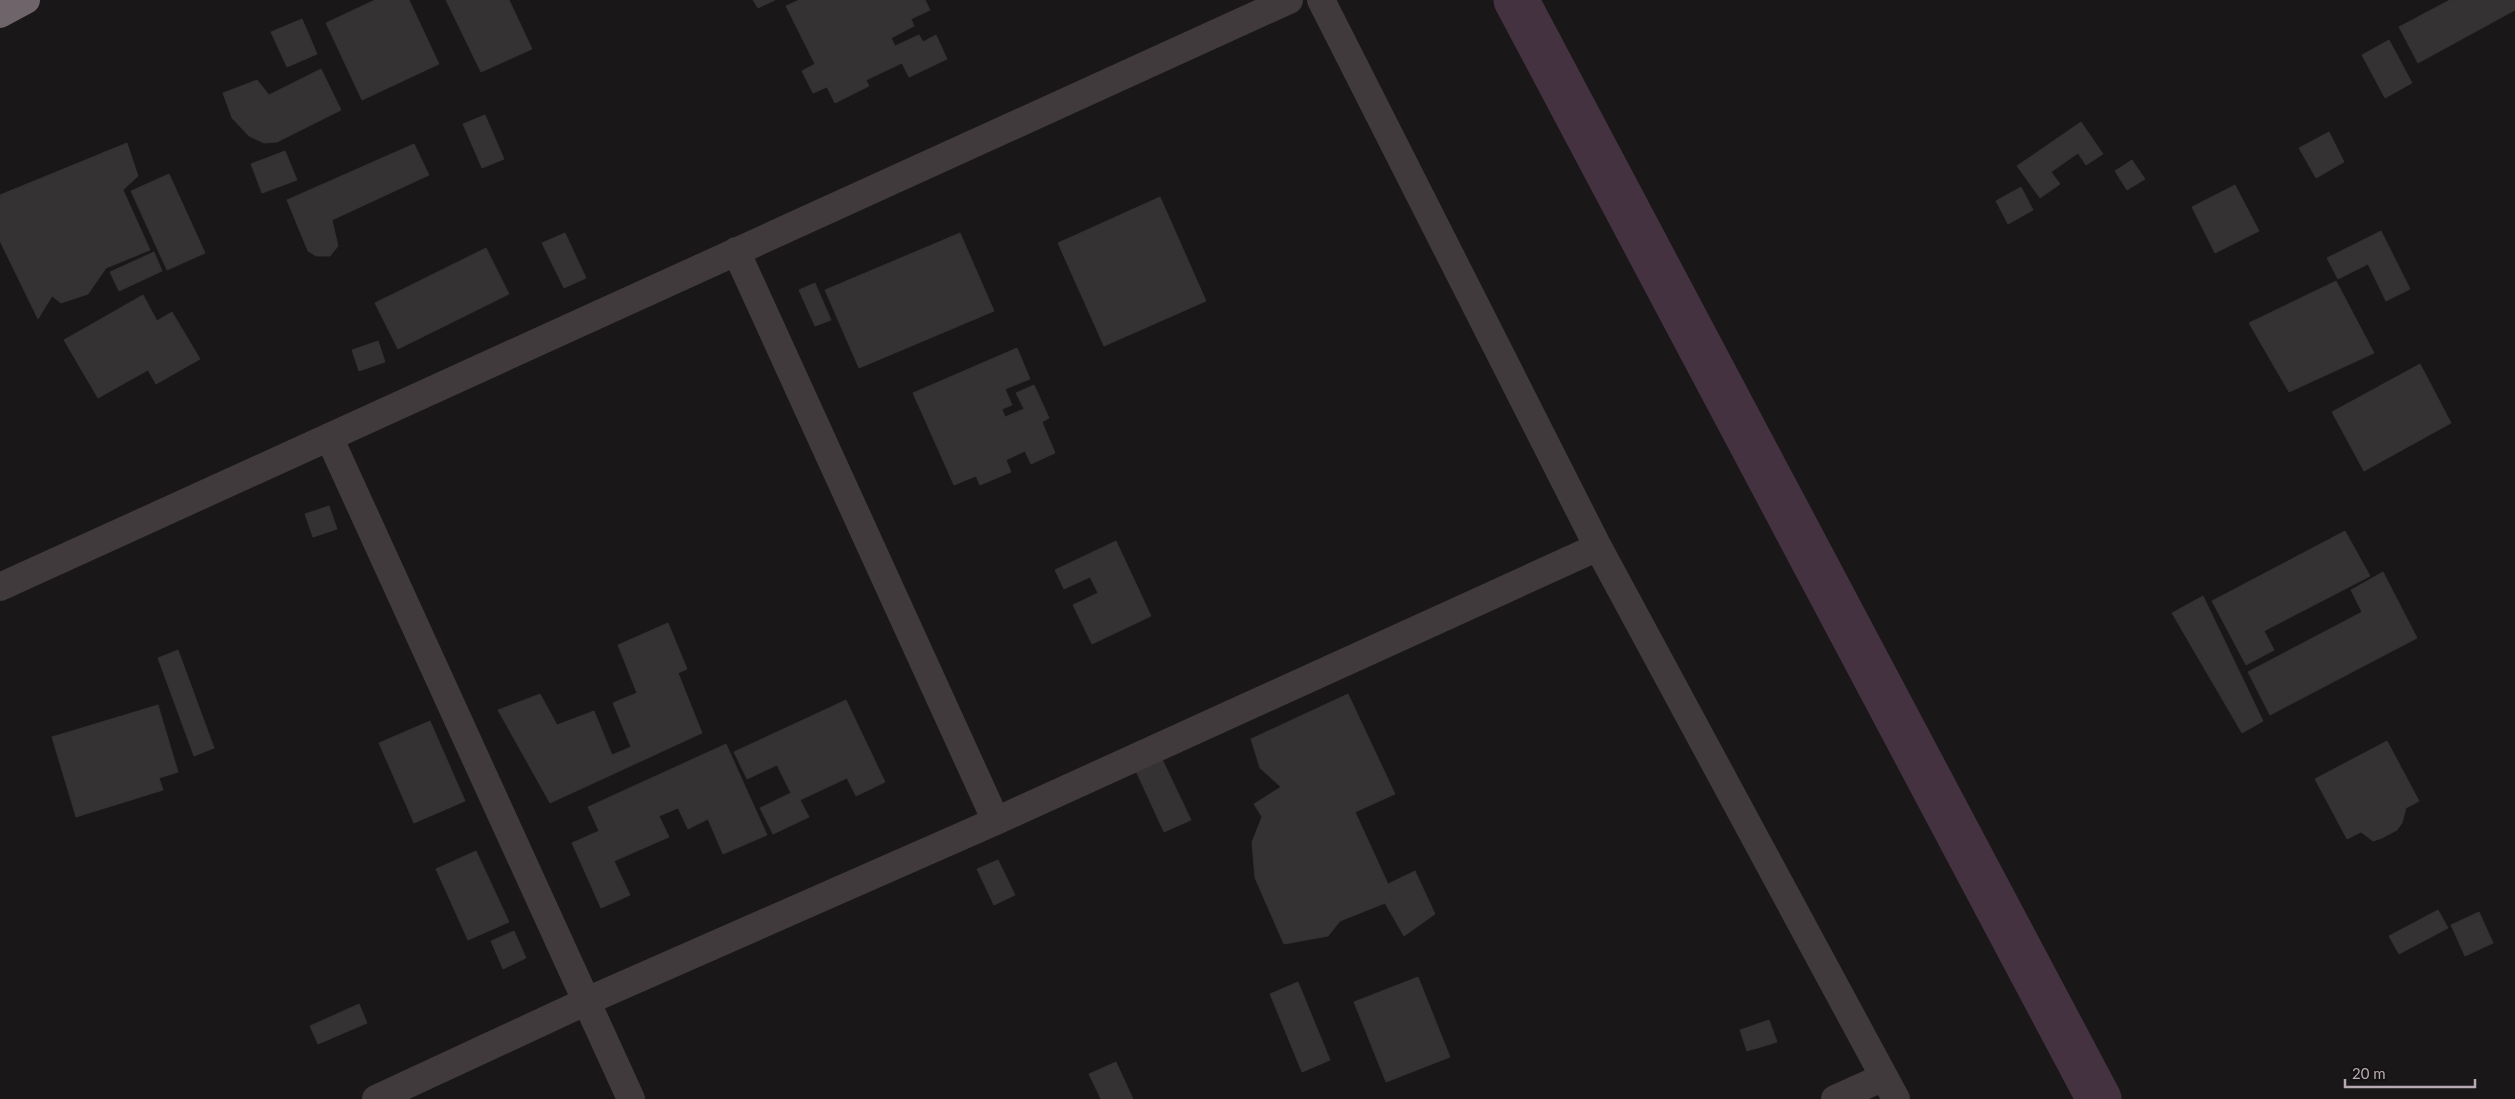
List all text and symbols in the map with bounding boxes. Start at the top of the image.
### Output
scale bar [2345,1056,2475,1088]
text: 20 m [2352,1064,2386,1082]

